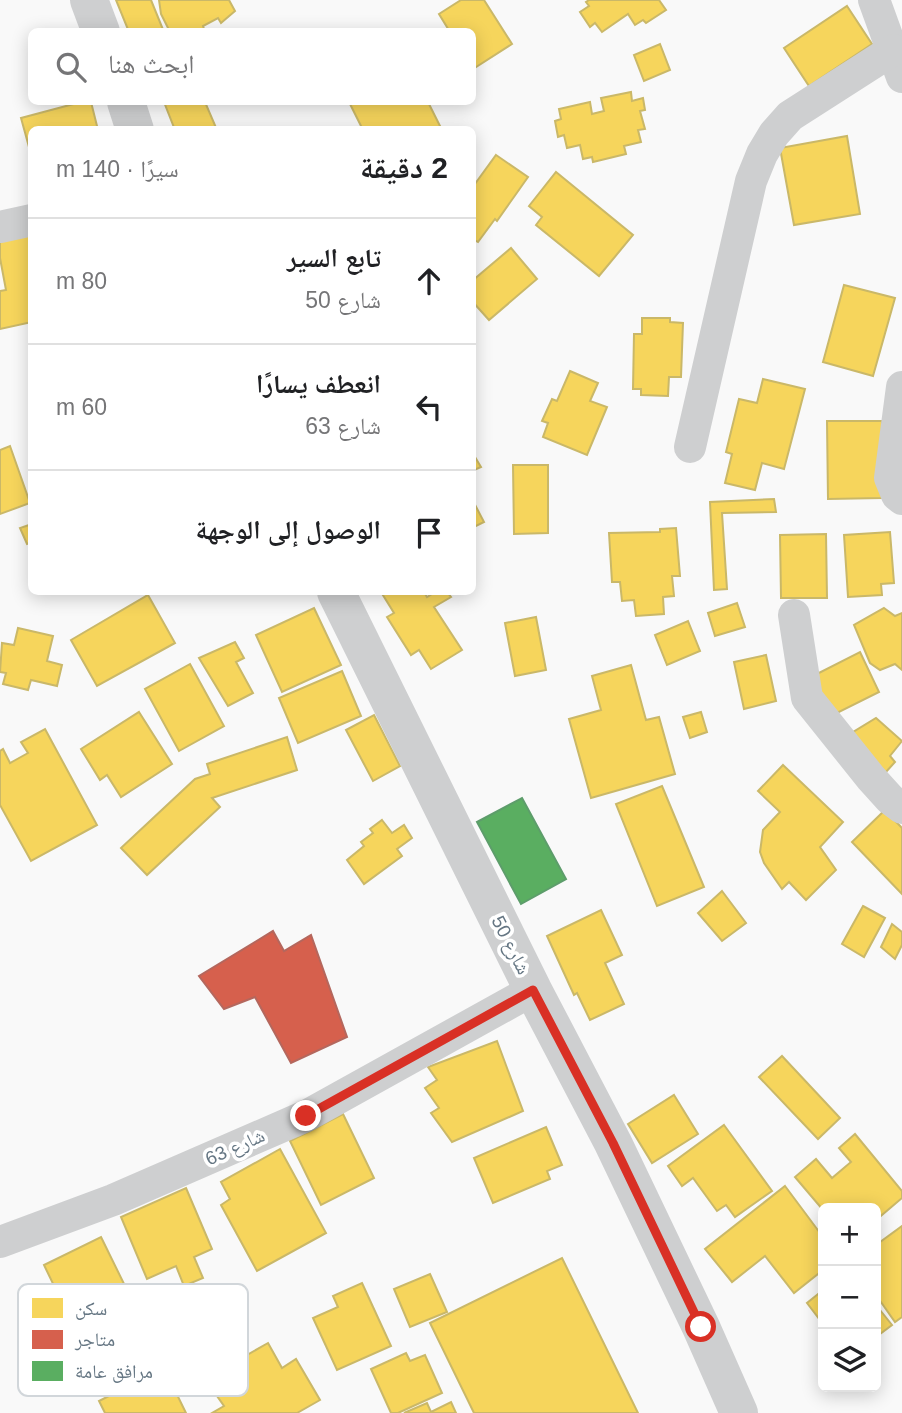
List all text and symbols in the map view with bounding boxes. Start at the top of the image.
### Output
search box [28,28,476,105]
icon: search [52,48,90,86]
text: ابحث هنا [108,49,195,79]
text: 2 دقيقة [360,151,448,184]
text: سيرًا · 140 m [56,156,179,182]
text: تابع السير [287,243,381,273]
icon: ahead [410,262,448,300]
text: 80 m [56,268,107,294]
text: شارع 50 [305,287,381,313]
text: انعطف يسارًا [256,369,381,399]
icon: left [410,388,448,426]
text: 60 m [56,394,107,420]
text: شارع 63 [305,413,381,439]
icon: arrive [410,514,448,552]
text: الوصول إلى الوجهة [196,515,381,545]
street label: شارع 50 [487,912,535,978]
route end [290,1100,321,1131]
street label: شارع 63 [202,1125,268,1170]
map controls [818,1203,881,1392]
button: + [818,1203,881,1266]
button: − [818,1266,881,1329]
legend [18,1284,248,1396]
text: سكن [75,1298,107,1320]
route start [685,1311,716,1342]
text: متاجر [74,1329,115,1351]
button: layers [818,1329,881,1392]
text: مرافق عامة [75,1361,153,1383]

